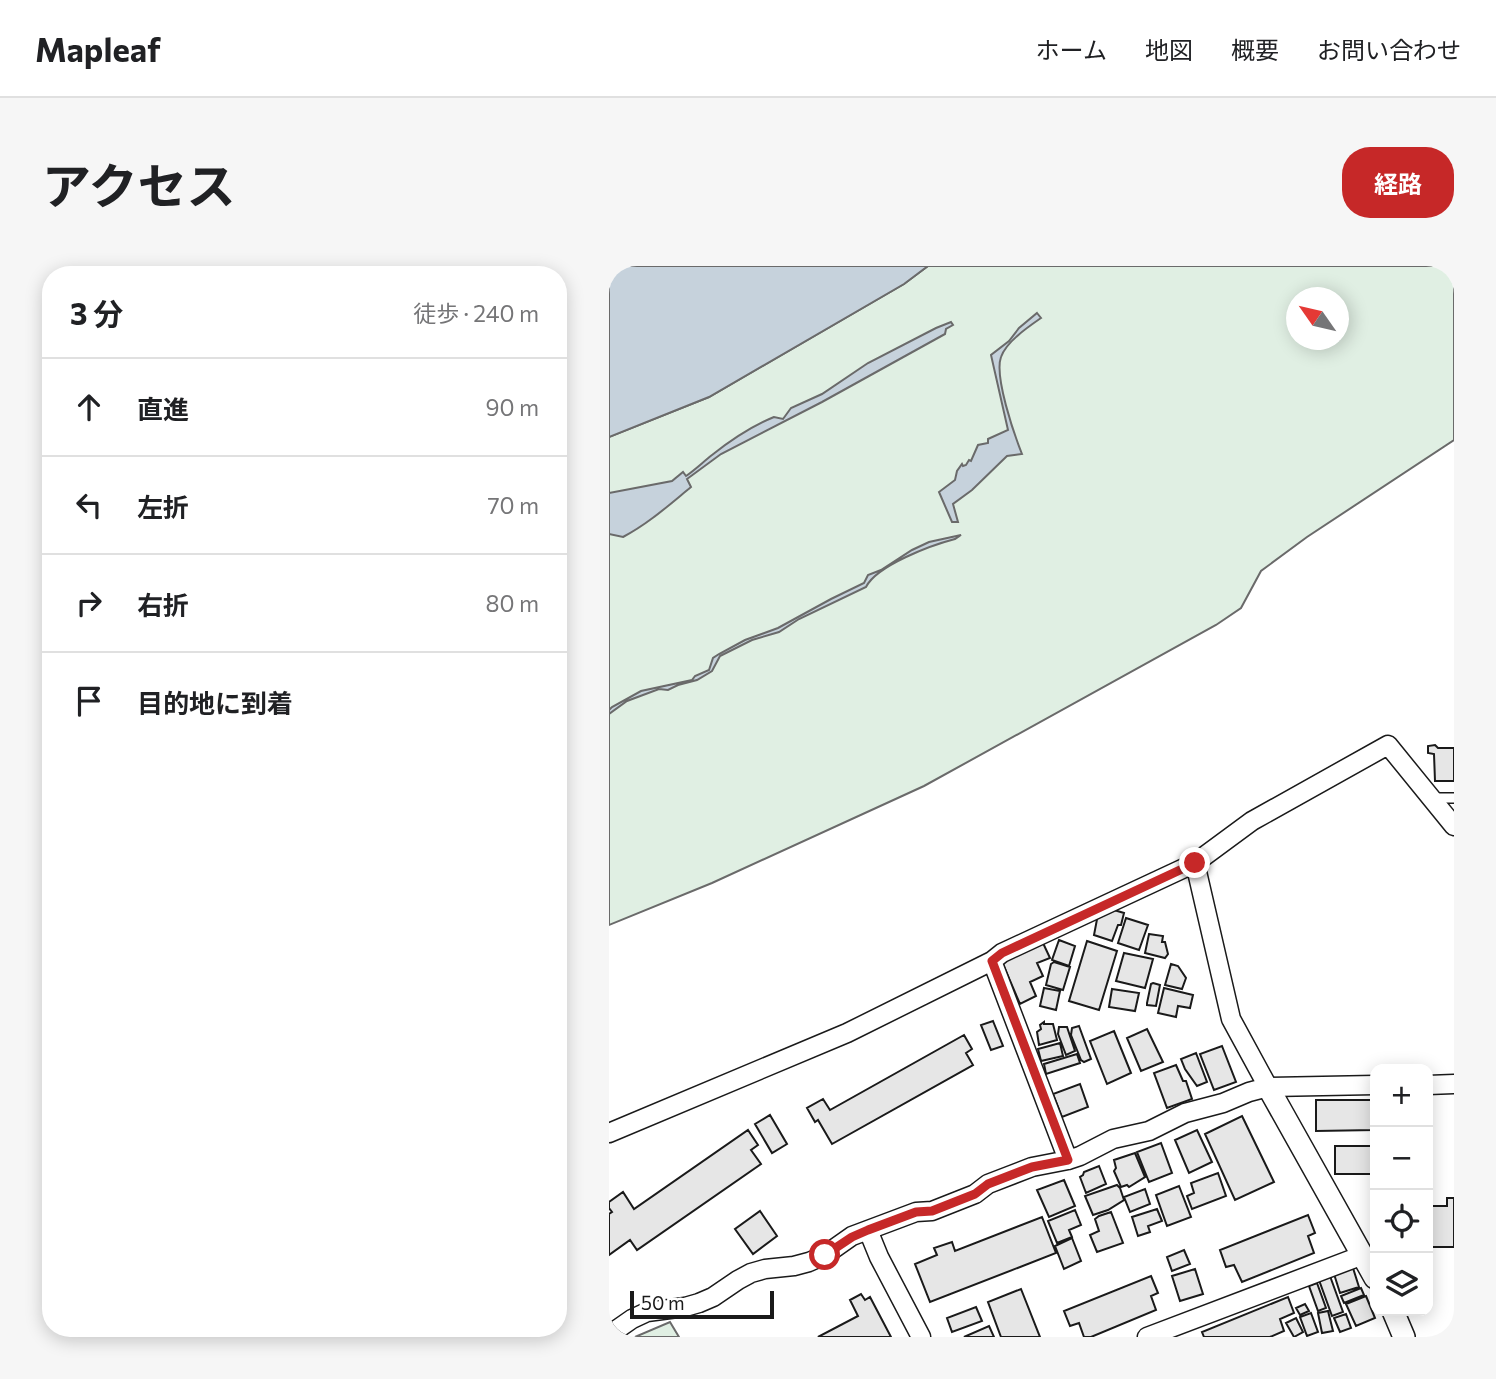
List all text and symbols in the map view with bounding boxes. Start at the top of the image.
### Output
text: Mapleaf [35,28,161,69]
text: ホーム [1036,35,1107,64]
text: 地図 [1145,35,1193,64]
text: 概要 [1231,35,1279,64]
text: お問い合わせ [1317,35,1461,64]
button: 経路 [1342,147,1454,218]
text: アクセス [42,154,236,214]
north arrow [1286,287,1349,350]
text: 3 分 [70,294,123,331]
text: 徒歩 · 240 m [413,299,539,327]
icon: ahead [70,388,108,426]
text: 直進 [137,393,189,424]
text: 90 m [486,393,539,421]
icon: left [70,486,108,524]
text: 左折 [137,491,189,522]
text: 70 m [487,491,539,519]
icon: right [70,584,108,622]
text: 右折 [137,589,189,620]
text: 80 m [486,589,539,617]
icon: arrive [70,682,108,720]
text: 目的地に到着 [137,687,293,718]
route end [1179,847,1210,878]
map controls [1370,1064,1433,1316]
button: + [1370,1064,1433,1127]
button: − [1370,1127,1433,1190]
button: locate [1370,1190,1433,1253]
route start [809,1239,840,1270]
button: layers [1370,1253,1433,1316]
scale bar [630,1288,773,1320]
text: 50 m [641,1291,685,1314]

